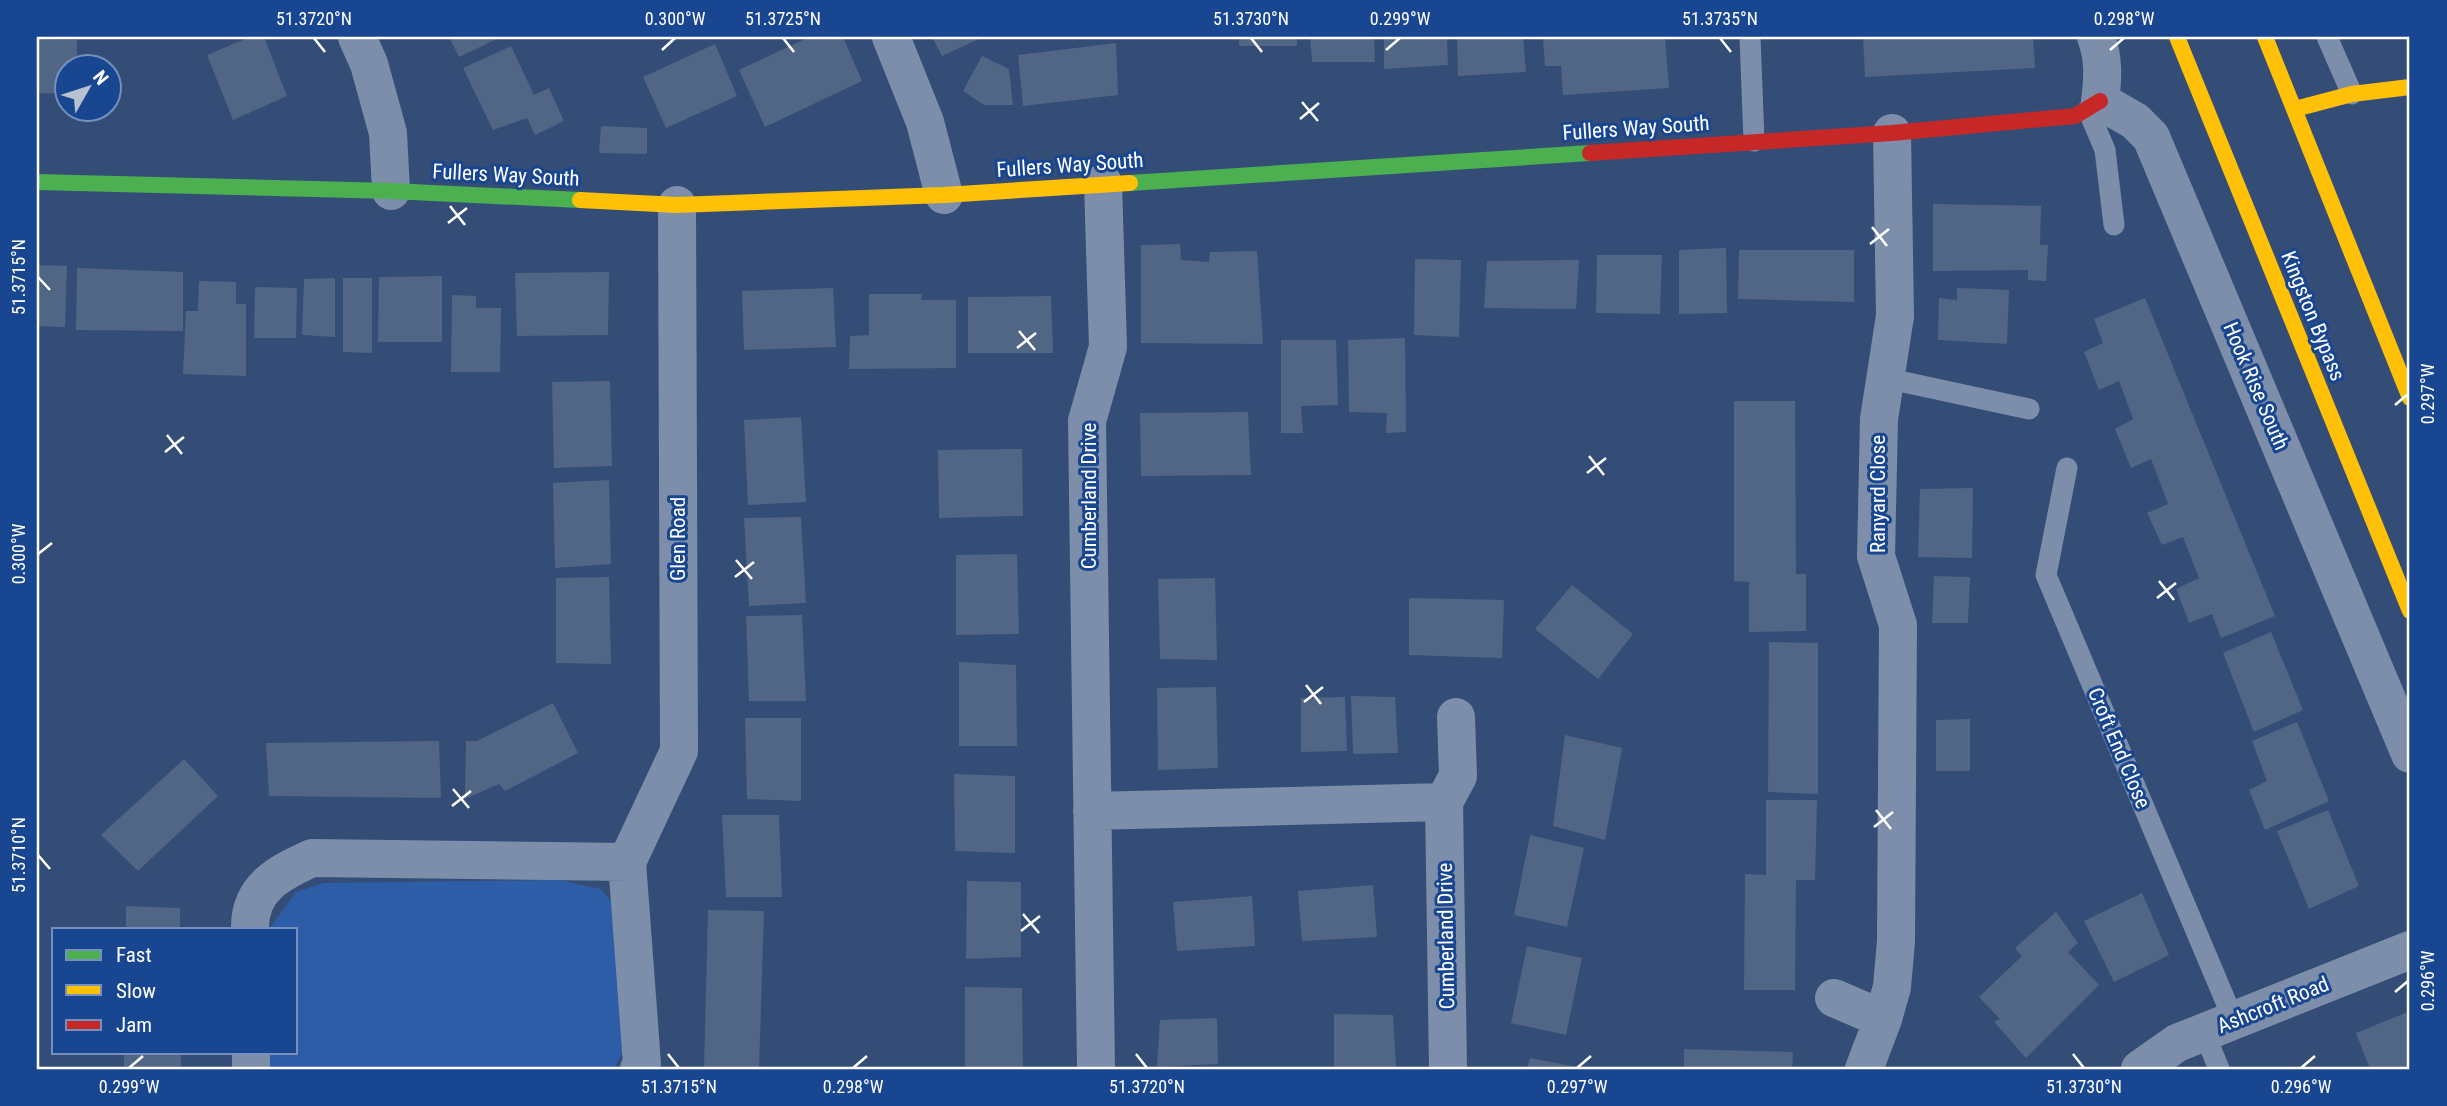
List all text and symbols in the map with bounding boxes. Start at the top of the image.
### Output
text: 51.3720°N [276,8,352,29]
text: 0.300°W [645,8,706,29]
text: 51.3725°N [745,8,821,29]
text: 51.3730°N [1213,8,1289,29]
text: 0.299°W [1370,8,1431,29]
text: 51.3735°N [1682,8,1758,29]
text: 0.298°W [2094,8,2155,29]
north arrow [52,52,122,122]
text: N [88,66,113,89]
street label: Fullers Way South [1562,111,1710,145]
street label: Fullers Way South [996,148,1144,182]
street label: Fullers Way South [432,159,580,191]
text: 51.3715°N [8,239,29,315]
street label: Kingston Bypass [2276,248,2350,384]
street label: Hook Rise South [2218,318,2294,454]
text: 0.297°W [2417,363,2438,424]
street label: Cumberland Drive [1077,423,1101,569]
street label: Ranyard Close [1866,435,1890,553]
street label: Glen Road [666,497,690,581]
text: 0.300°W [8,523,29,584]
street label: Croft End Close [2083,684,2155,812]
text: 51.3710°N [8,817,29,893]
street label: Cumberland Drive [1433,862,1459,1010]
legend [52,928,298,1054]
text: Fast [116,943,152,967]
text: 0.296°W [2417,950,2438,1011]
street label: Ashcroft Road [2214,972,2332,1038]
text: Slow [116,979,156,1003]
text: Jam [116,1013,152,1037]
text: 0.299°W [99,1076,160,1097]
text: 51.3715°N [641,1076,717,1097]
text: 0.298°W [823,1076,884,1097]
text: 51.3720°N [1109,1076,1185,1097]
text: 0.297°W [1547,1076,1608,1097]
text: 51.3730°N [2046,1076,2122,1097]
text: 0.296°W [2271,1076,2332,1097]

